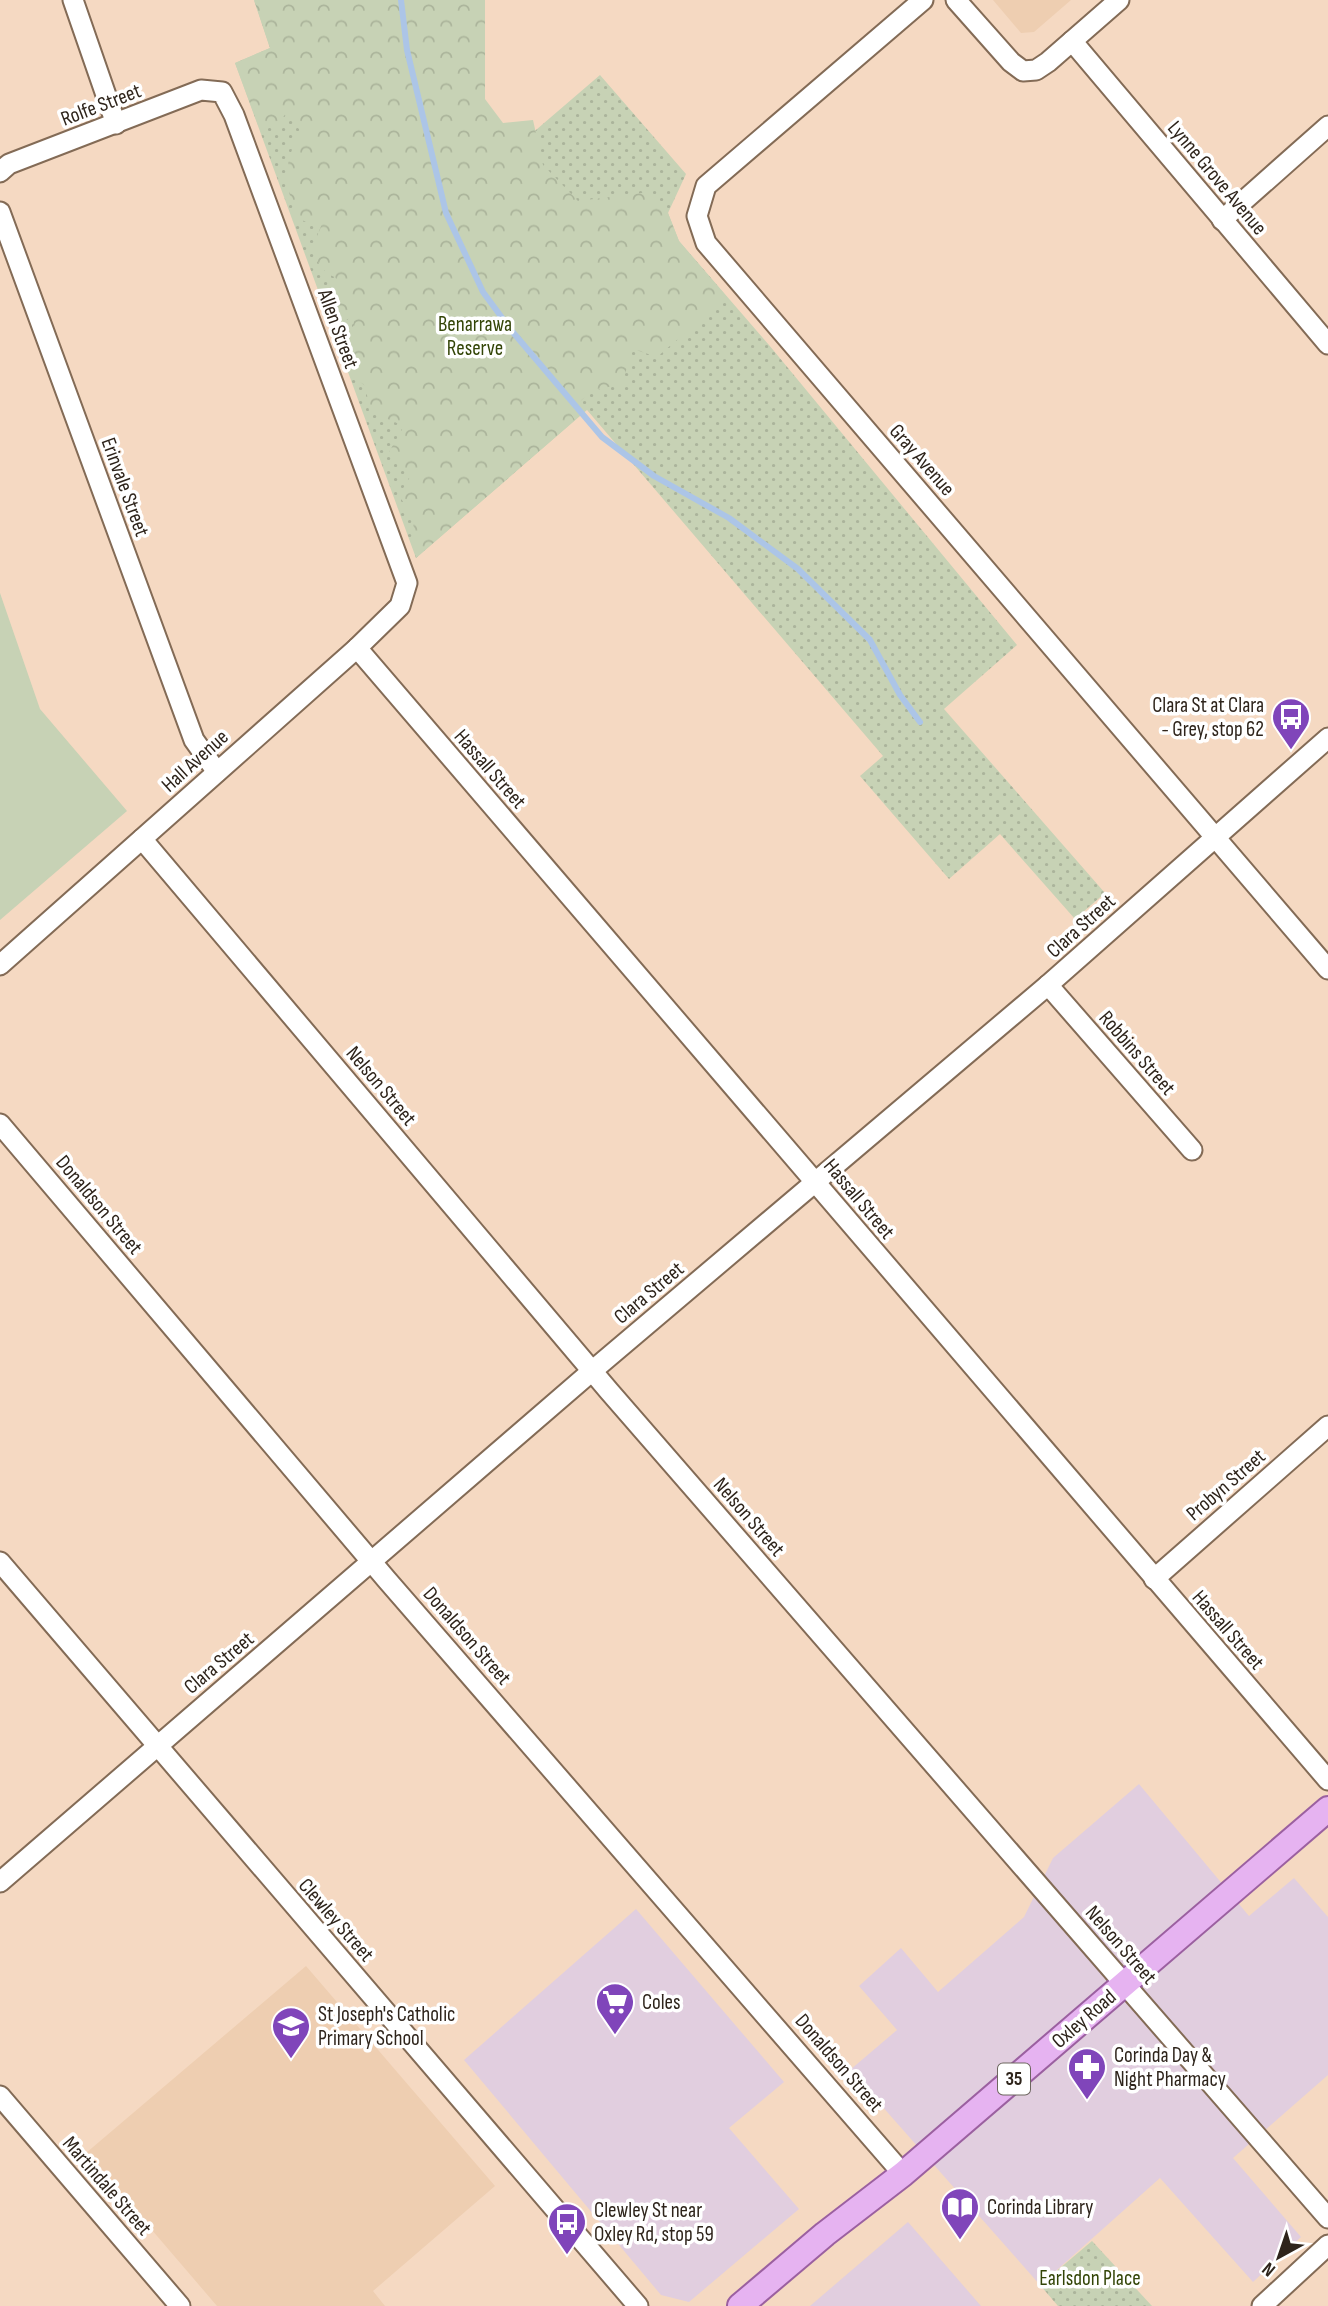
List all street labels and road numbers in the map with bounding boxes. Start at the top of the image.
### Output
street label: Rolfe Street [57,78,145,132]
street label: Lynne Grove Avenue [1162,116,1272,240]
street label: Allen Street [312,285,364,372]
street label: Gray Avenue [884,419,960,501]
street label: Erinvale Street [96,434,154,540]
street label: Hassall Street [449,724,531,814]
street label: Hall Avenue [156,725,234,797]
street label: Clara Street [1042,889,1120,963]
street label: Robbins Street [1094,1006,1180,1100]
street label: Nelson Street [341,1041,421,1131]
street label: Donaldson Street [50,1150,148,1260]
street label: Hassall Street [818,1154,900,1244]
street label: Clara Street [609,1257,689,1329]
street label: Probyn Street [1181,1444,1271,1526]
street label: Nelson Street [708,1473,790,1561]
street label: Donaldson Street [418,1582,516,1690]
street label: Hassall Street [1187,1585,1269,1675]
street label: Clara Street [179,1627,259,1699]
street label: Clewley Street [293,1873,379,1967]
street label: Nelson Street [1080,1901,1162,1989]
street label: Oxley Road [1047,1984,1121,2054]
street label: Donaldson Street [790,2009,888,2117]
road number: 35 [998,2064,1030,2094]
street label: Martindale Street [57,2131,157,2241]

